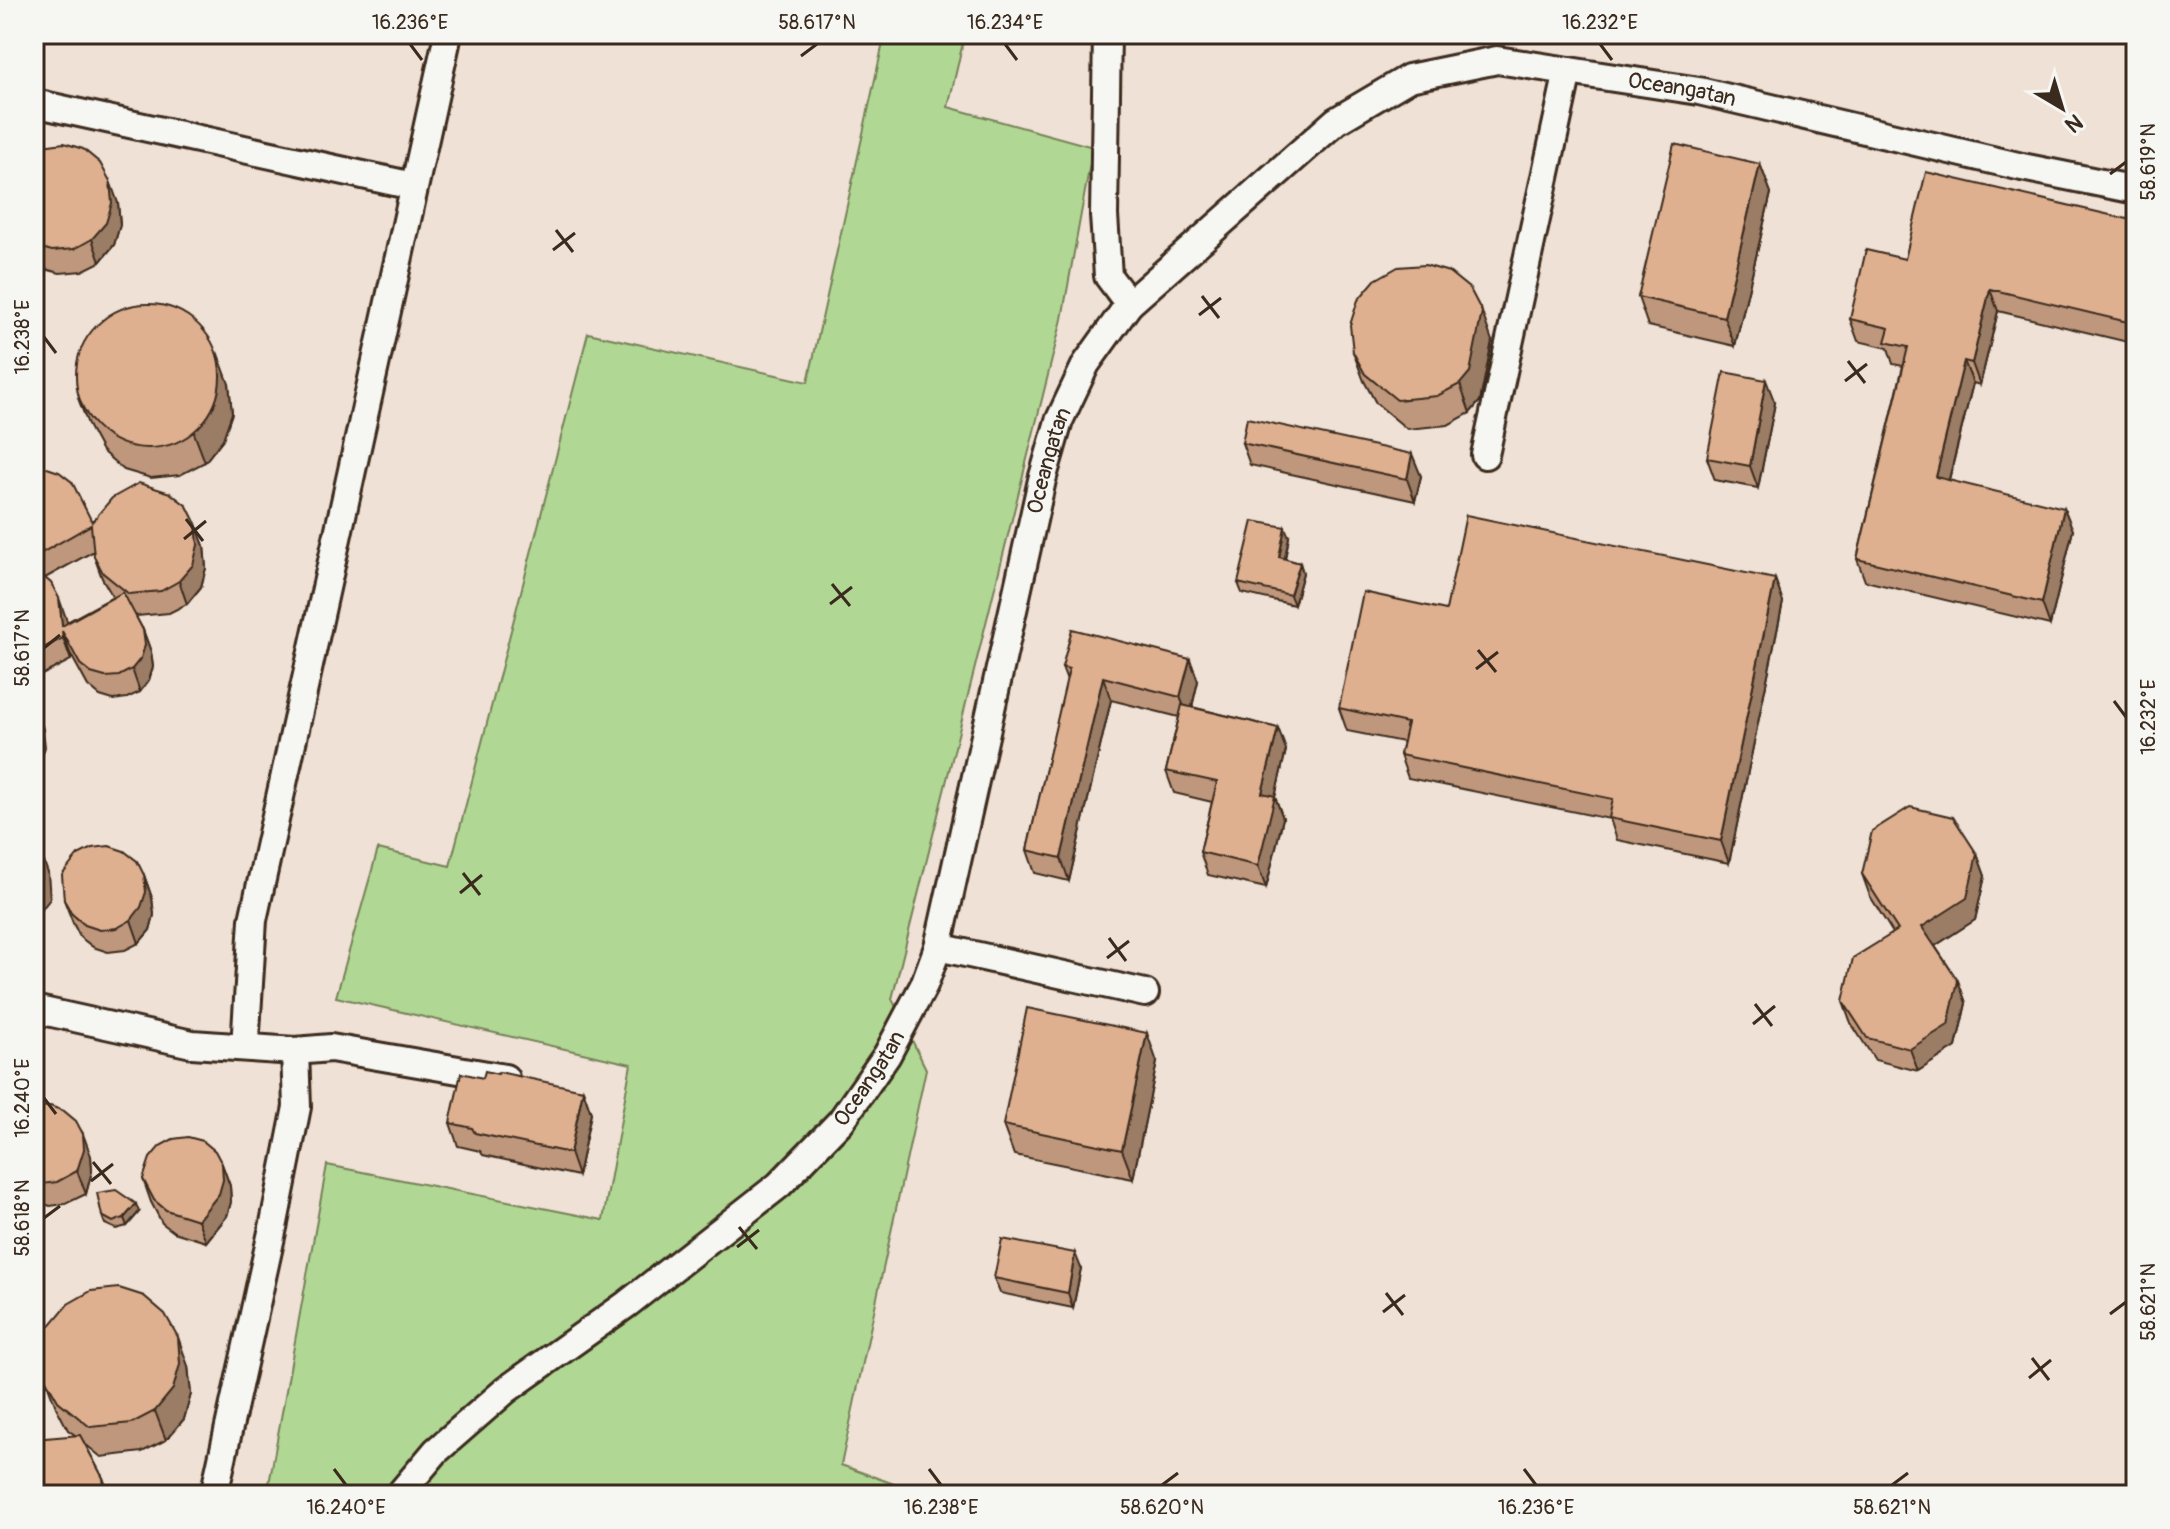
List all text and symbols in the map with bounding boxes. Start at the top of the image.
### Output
text: 16.236°E [372,10,448,35]
text: 58.617°N [778,10,856,35]
text: 16.234°E [967,10,1043,35]
text: 16.232°E [1562,10,1638,35]
street label: Oceangatan [1626,66,1739,113]
north arrow [2022,68,2102,148]
text: N [2059,107,2088,139]
text: 58.619°N [2136,123,2161,201]
text: 16.238°E [10,300,35,374]
street label: Oceangatan [1021,402,1078,517]
text: 58.617°N [10,609,35,687]
text: 16.232°E [2136,679,2161,755]
street label: Oceangatan [827,1026,911,1132]
text: 16.240°E [10,1058,35,1138]
text: 58.618°N [10,1179,35,1257]
text: 58.621°N [2136,1263,2161,1341]
text: 16.240°E [306,1495,386,1520]
text: 16.238°E [904,1495,978,1520]
text: 58.620°N [1120,1495,1204,1520]
text: 16.236°E [1498,1495,1574,1520]
text: 58.621°N [1853,1495,1931,1520]

